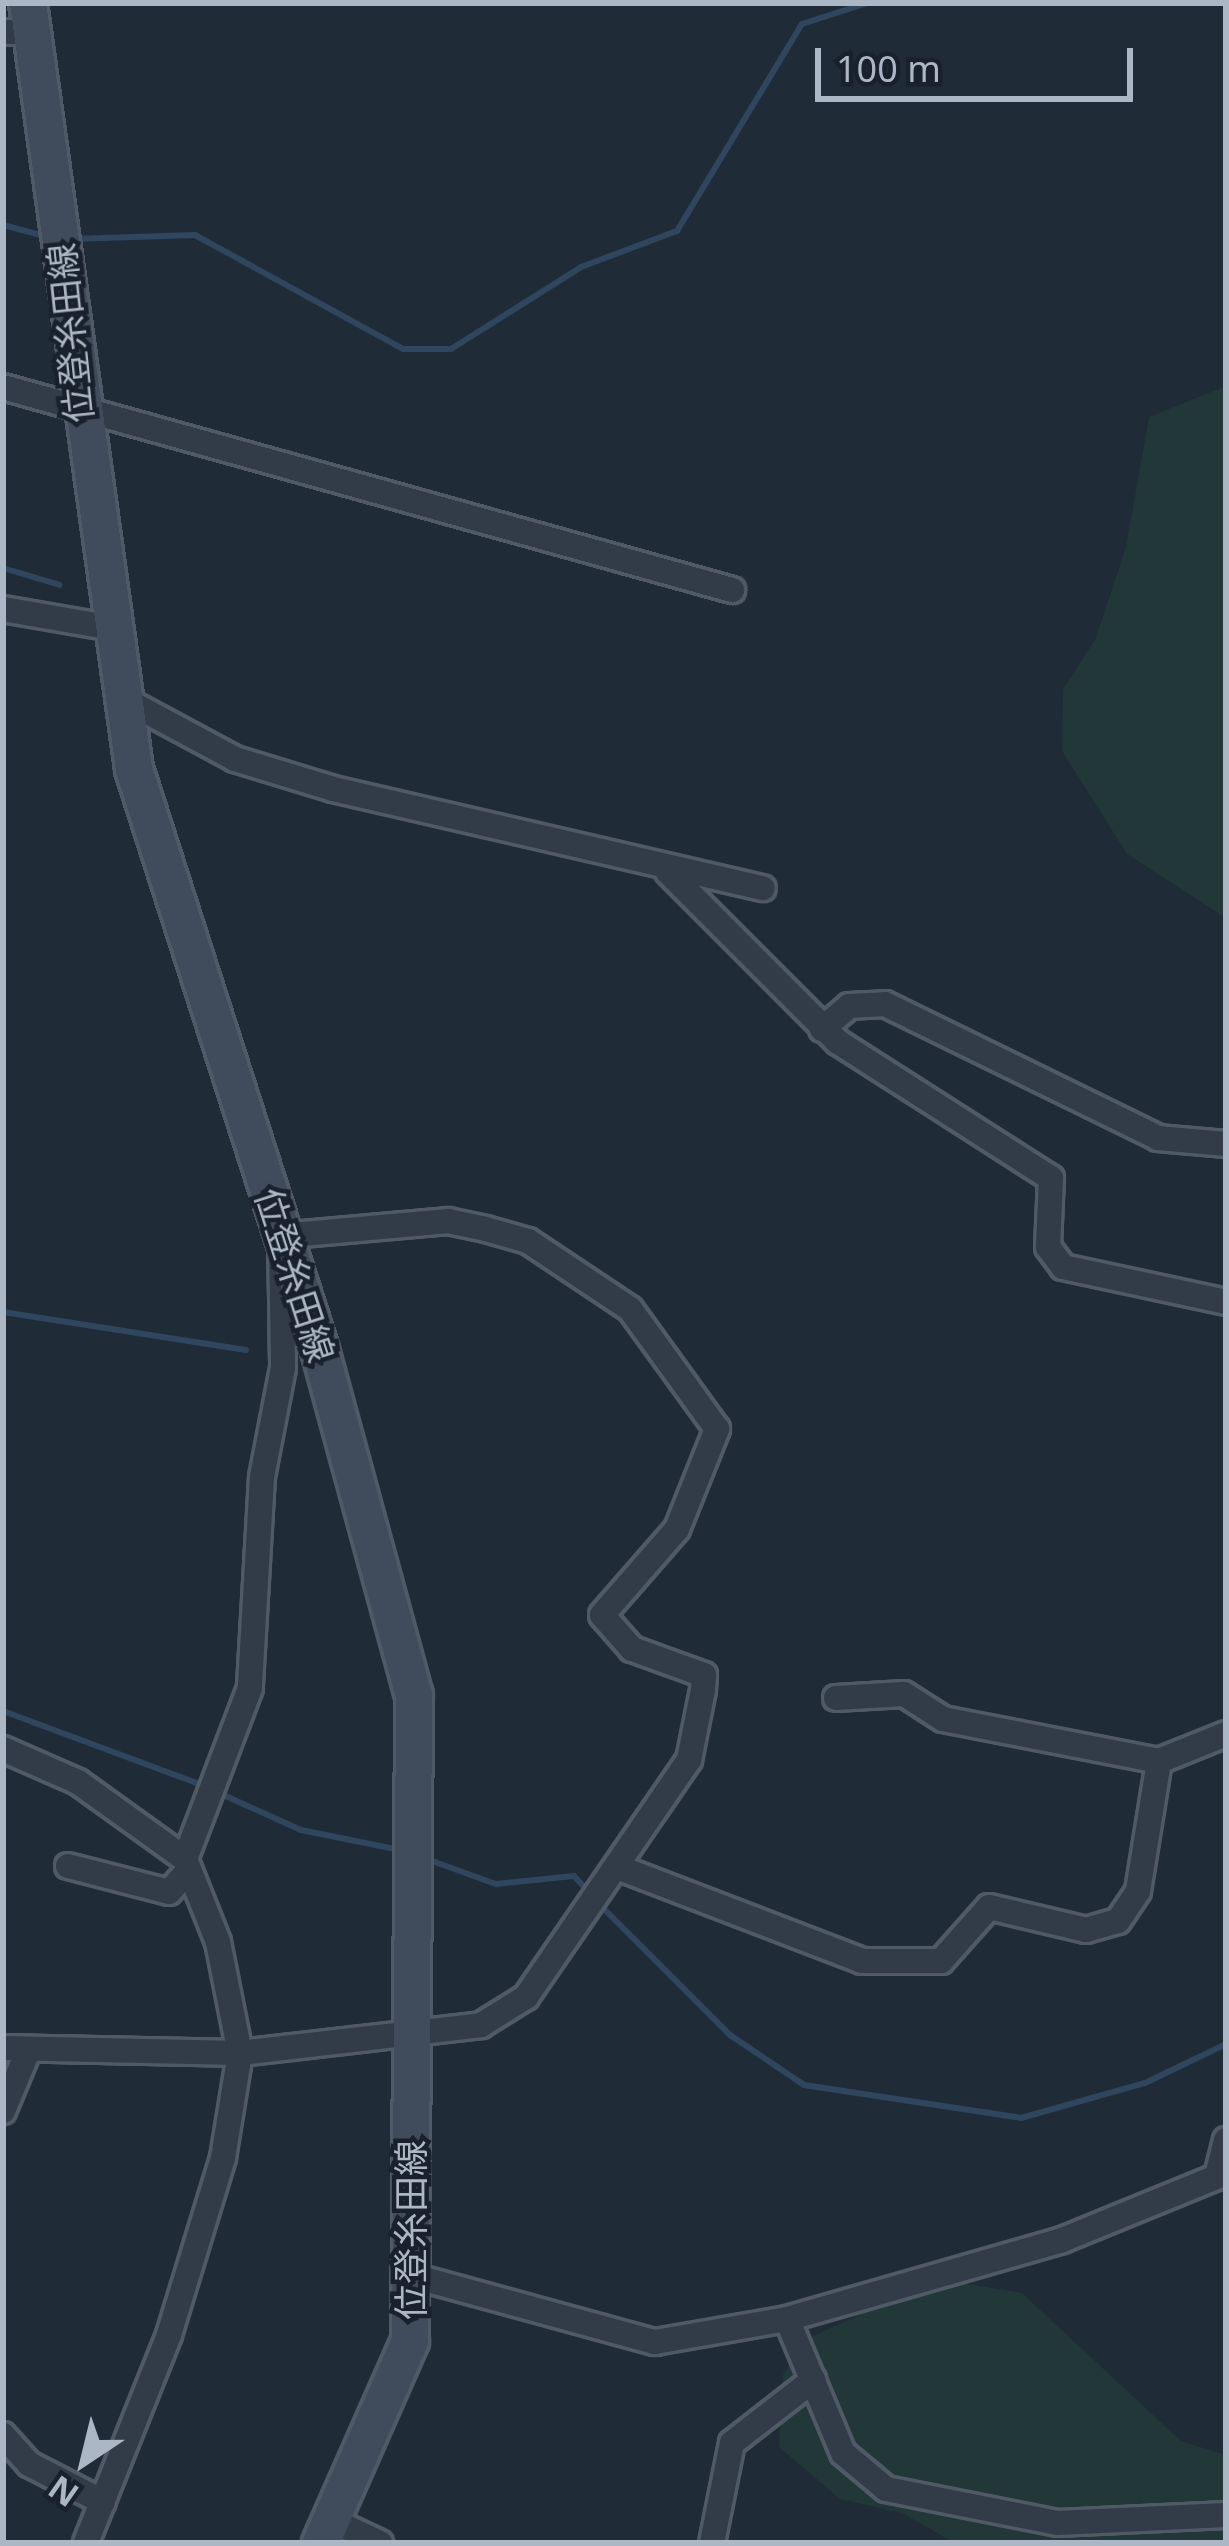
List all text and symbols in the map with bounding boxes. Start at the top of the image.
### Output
scale bar [821,24,1139,98]
text: 100 m [836,44,941,93]
street label: 位登糸田線 [39,241,101,425]
street label: 位登糸田線 [247,1183,343,1367]
street label: 位登糸田線 [389,2140,433,2320]
north arrow [24,2402,144,2522]
text: N [39,2466,87,2518]

